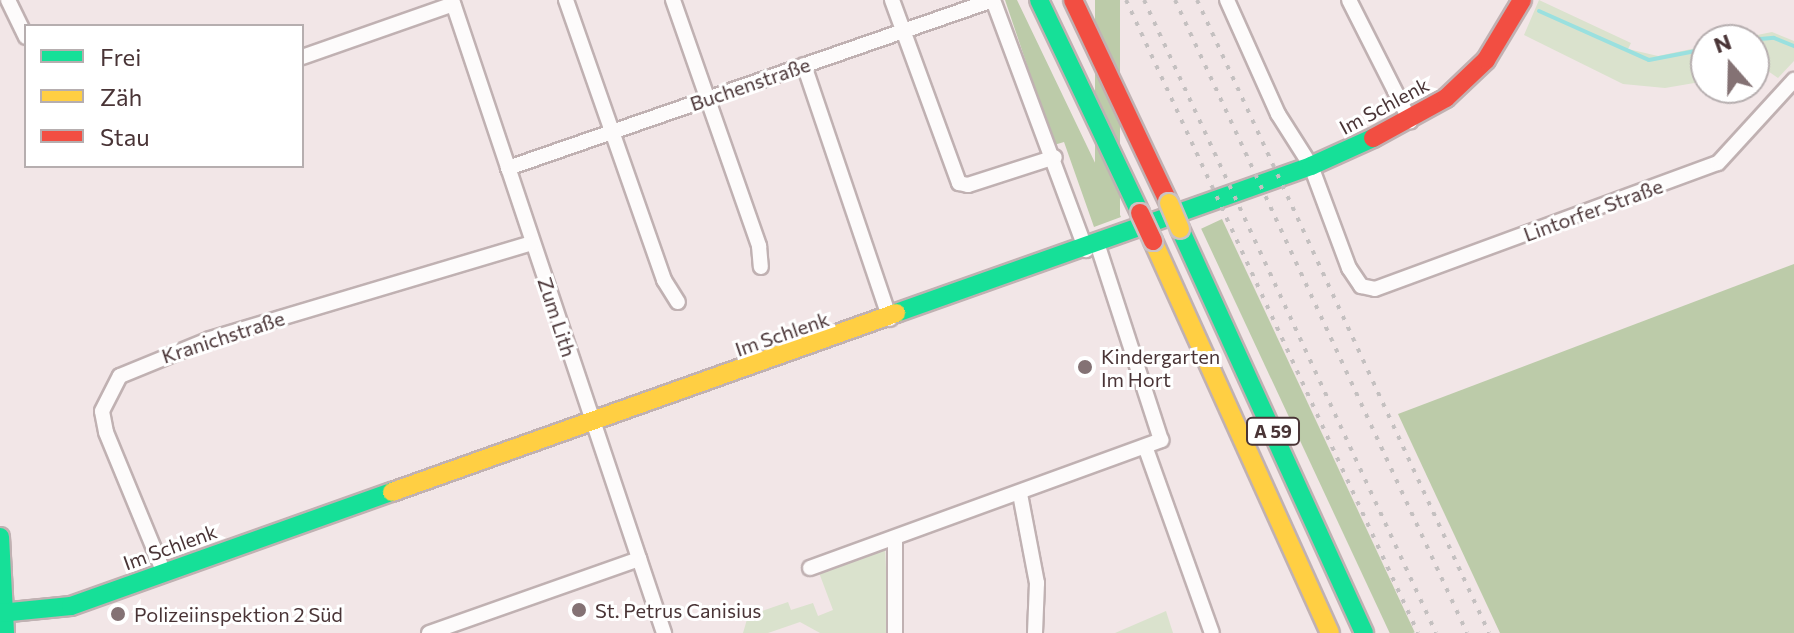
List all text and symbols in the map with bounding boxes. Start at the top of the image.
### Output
legend [24,24,304,168]
north arrow [1690,24,1770,104]
text: N [1710,27,1735,58]
text: Frei [100,42,141,71]
street label: Buchenstraße [687,52,813,116]
street label: Im Schlenk [1335,72,1433,140]
text: Zäh [100,82,142,111]
text: Stau [100,122,150,151]
street label: Lintorfer Straße [1520,174,1666,246]
street label: Zum Lith [533,274,581,360]
street label: Kranichstraße [159,306,287,368]
street label: Im Schlenk [732,307,832,361]
place label: Kindergarten Im Hort [1101,344,1220,391]
marker: Kindergarten Im Hort [1076,358,1094,376]
road number: A 59 [1245,417,1301,445]
street label: Im Schlenk [120,519,220,575]
place label: St. Petrus Canisius [595,598,761,622]
marker: St. Petrus Canisius [570,601,588,619]
place label: Polizeiinspektion 2 Süd [134,602,343,626]
marker: Polizeiinspektion 2 Süd [109,605,127,623]

